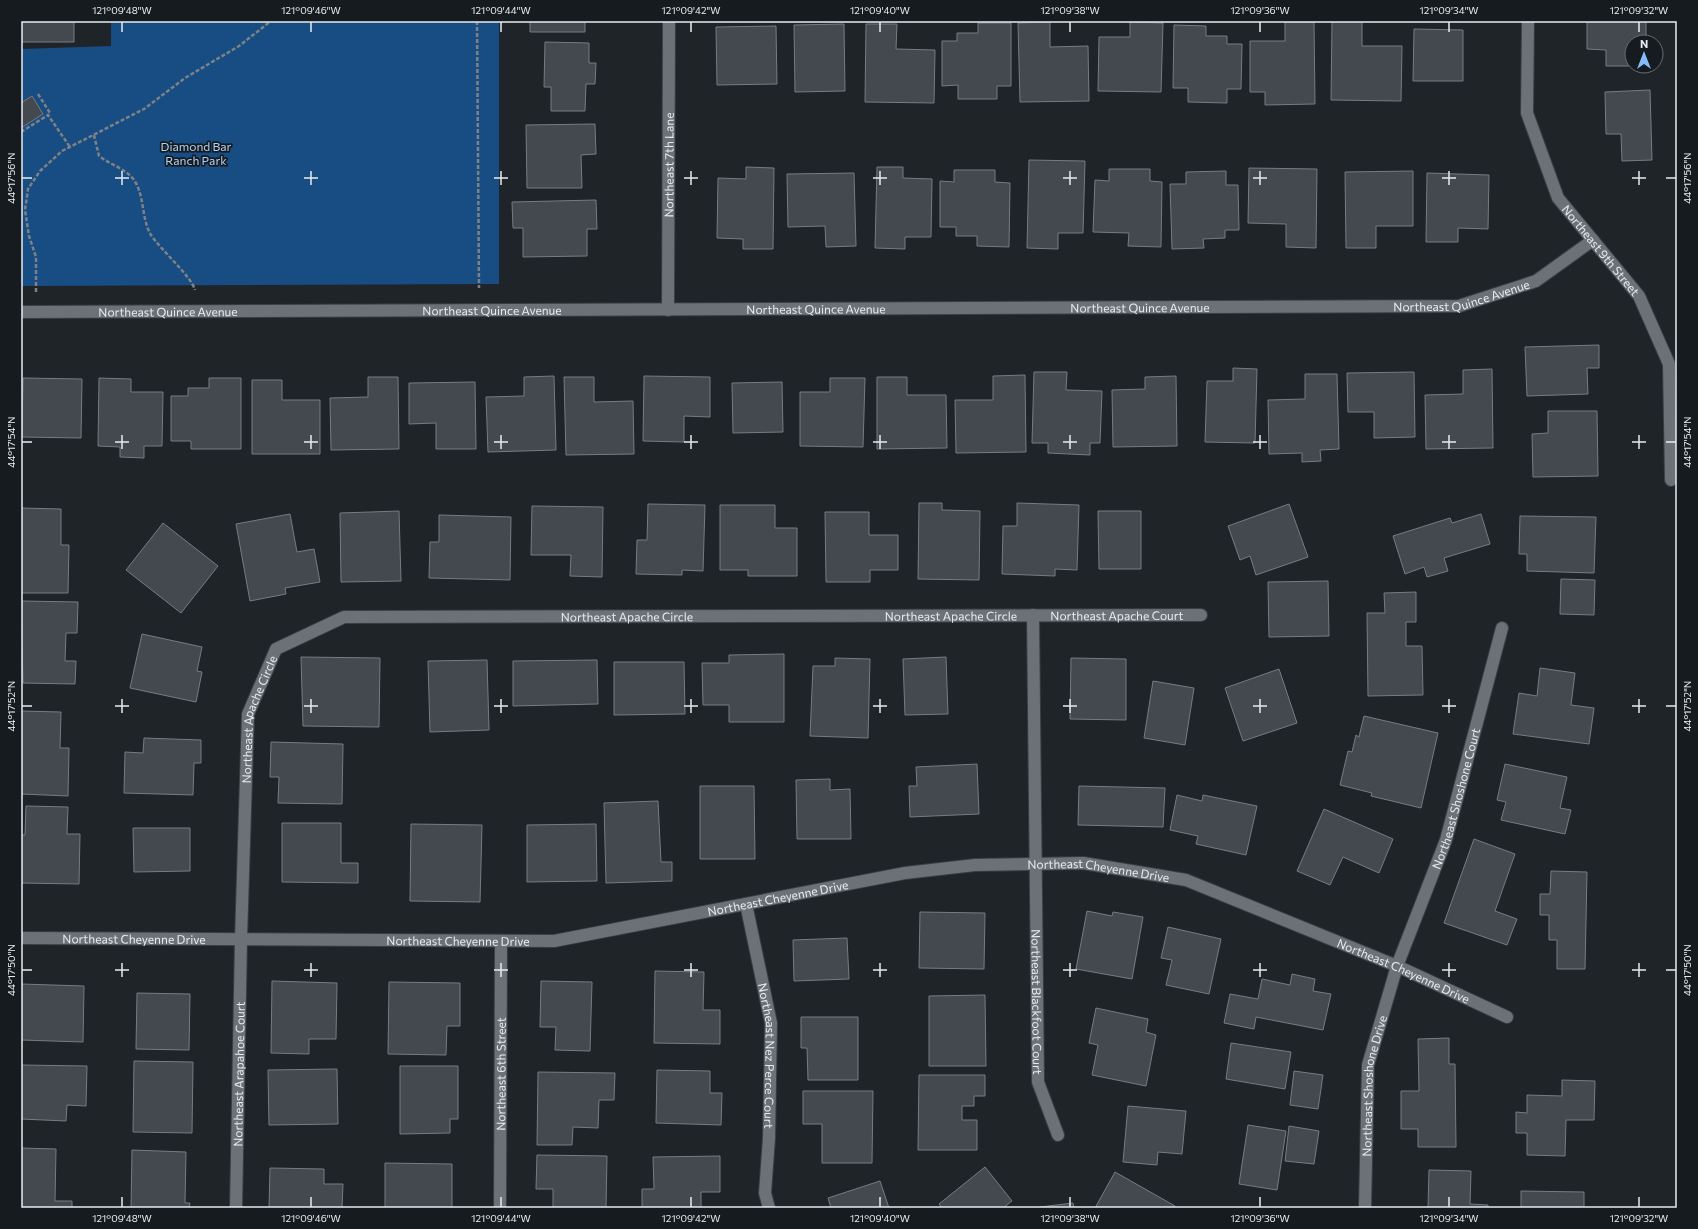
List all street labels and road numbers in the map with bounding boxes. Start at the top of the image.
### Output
street label: Northeast 7th Lane [661,112,676,218]
street label: Northeast 9th Street [1559,202,1643,298]
street label: Northeast Quince Avenue [1393,277,1531,313]
street label: Northeast Quince Avenue [1070,300,1210,315]
street label: Northeast Quince Avenue [746,301,886,316]
street label: Northeast Quince Avenue [422,303,562,317]
street label: Northeast Quince Avenue [98,304,238,319]
street label: Northeast Apache Circle [885,608,1017,623]
street label: Northeast Apache Court [1050,608,1184,622]
street label: Northeast Apache Circle [561,609,693,623]
street label: Northeast Apache Circle [239,653,279,784]
street label: Northeast Shoshone Court [1428,726,1482,871]
street label: Northeast Cheyenne Drive [1027,856,1171,884]
street label: Northeast Cheyenne Drive [706,877,849,918]
street label: Northeast Blackfoot Court [1029,929,1045,1075]
street label: Northeast Cheyenne Drive [62,931,206,946]
street label: Northeast Cheyenne Drive [386,933,530,948]
street label: Northeast Cheyenne Drive [1335,935,1472,1006]
street label: Northeast Nez Perce Court [756,982,778,1129]
street label: Northeast Arapahoe Court [230,1001,247,1147]
street label: Northeast Shoshone Drive [1359,1014,1389,1157]
street label: Northeast 6th Street [493,1017,508,1131]

